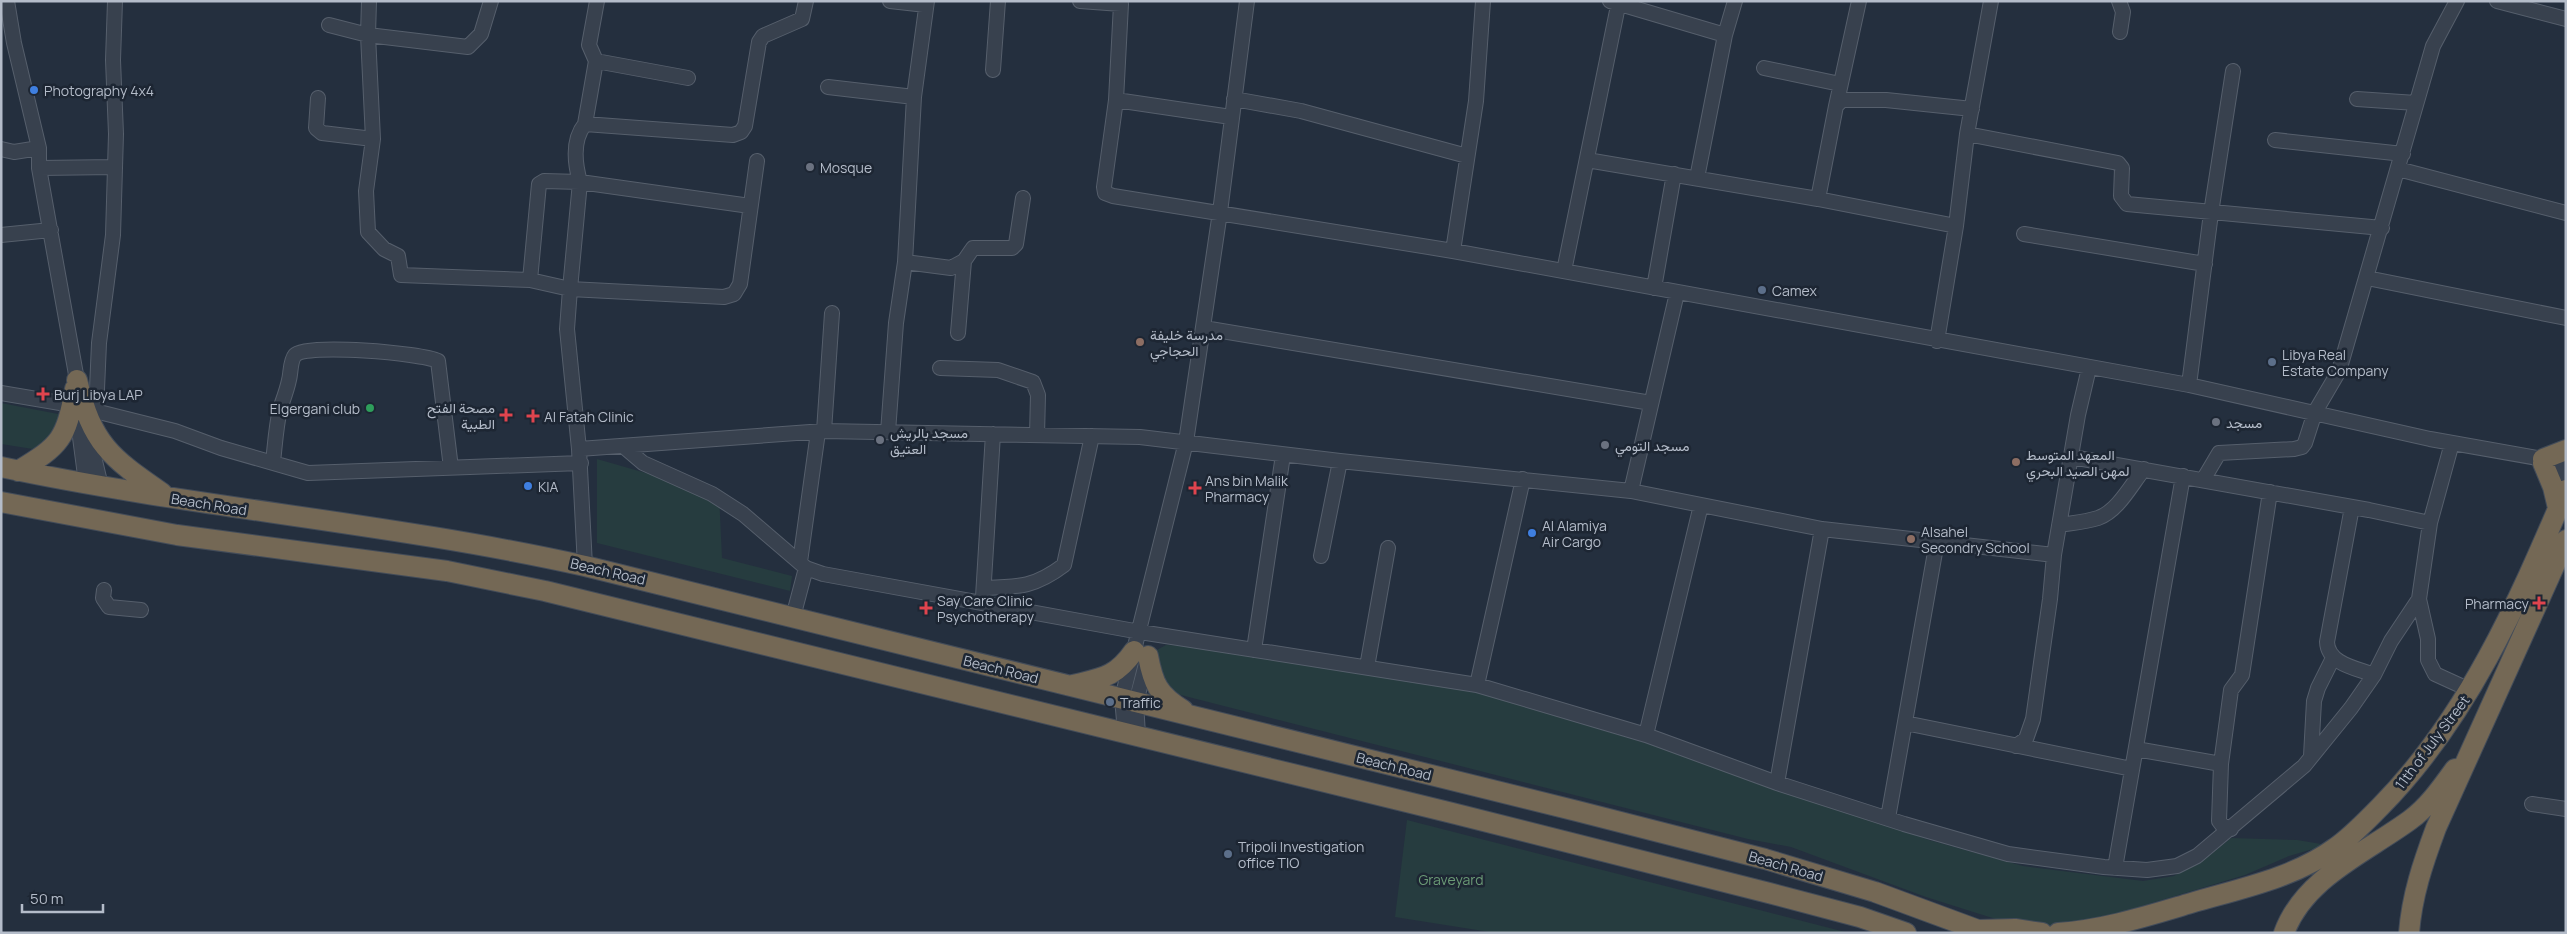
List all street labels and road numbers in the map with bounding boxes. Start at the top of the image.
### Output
street label: Beach Road [170,489,248,519]
street label: Beach Road [569,553,647,589]
street label: Beach Road [962,651,1040,687]
street label: 11th of July Street [2390,691,2474,793]
street label: Beach Road [1355,748,1433,784]
street label: Beach Road [1747,846,1825,886]

